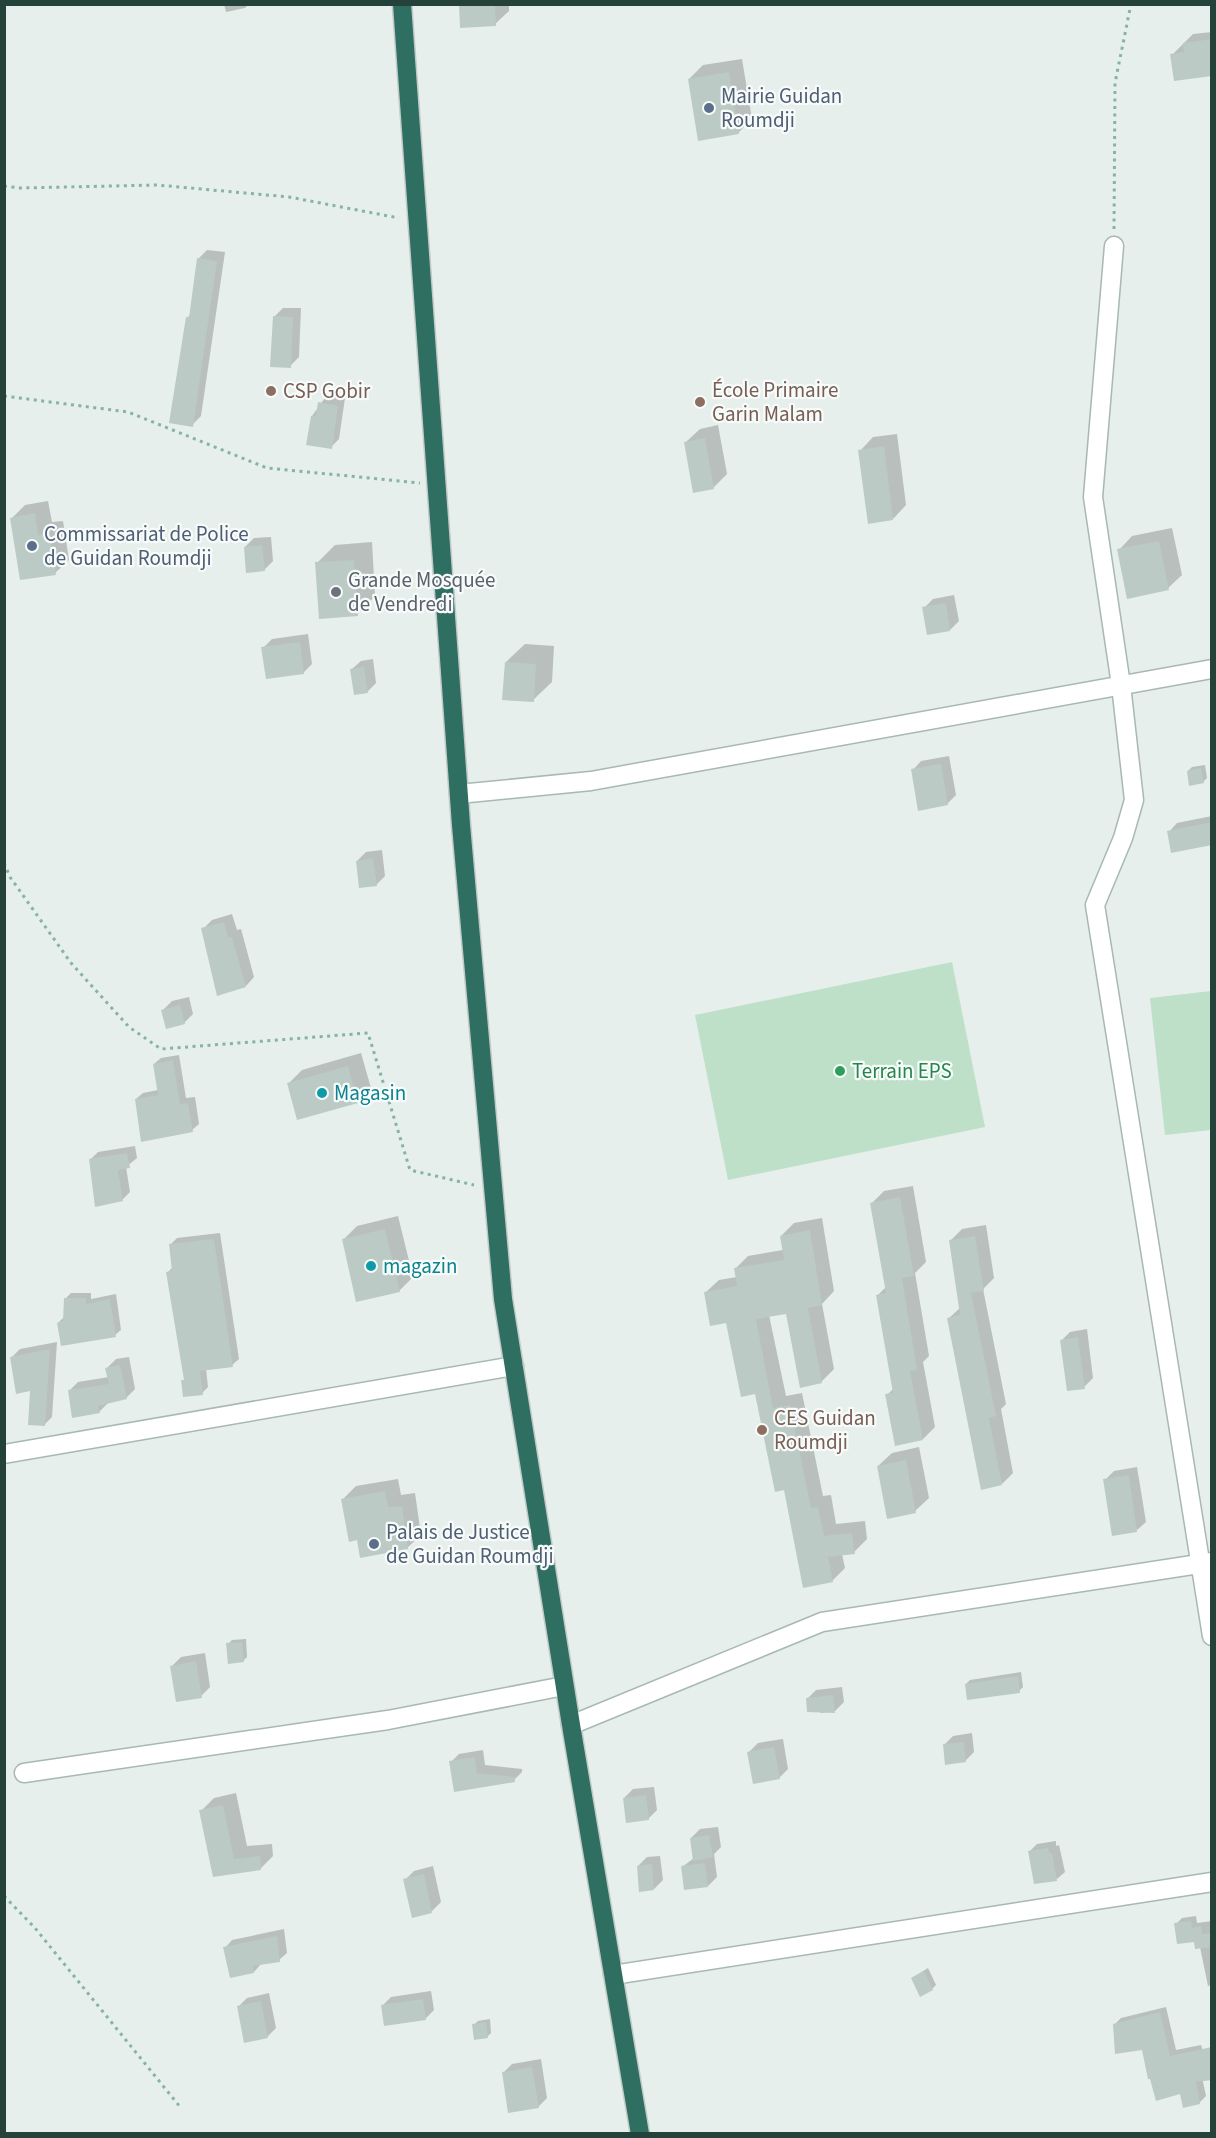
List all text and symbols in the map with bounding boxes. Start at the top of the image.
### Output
place label: Mairie Guidan Roumdji [721,81,842,135]
marker: Mairie Guidan Roumdji [702,101,716,115]
place label: École Primaire Garin Malam [712,375,838,429]
place label: CSP Gobir [283,376,371,406]
marker: CSP Gobir [264,384,278,398]
marker: École Primaire Garin Malam [693,395,707,409]
place label: Commissariat de Police de Guidan Roumdji [44,519,249,573]
marker: Commissariat de Police de Guidan Roumdji [25,539,39,553]
place label: Grande Mosquée de Vendredi [348,565,495,619]
marker: Grande Mosquée de Vendredi [329,585,343,599]
place label: Terrain EPS [852,1056,952,1086]
marker: Terrain EPS [833,1064,847,1078]
place label: Magasin [334,1078,406,1108]
marker: Magasin [315,1086,329,1100]
place label: magazin [383,1251,457,1281]
marker: magazin [364,1259,378,1273]
place label: CES Guidan Roumdji [774,1403,876,1457]
marker: CES Guidan Roumdji [755,1423,769,1437]
place label: Palais de Justice de Guidan Roumdji [386,1517,554,1571]
marker: Palais de Justice de Guidan Roumdji [367,1537,381,1551]

